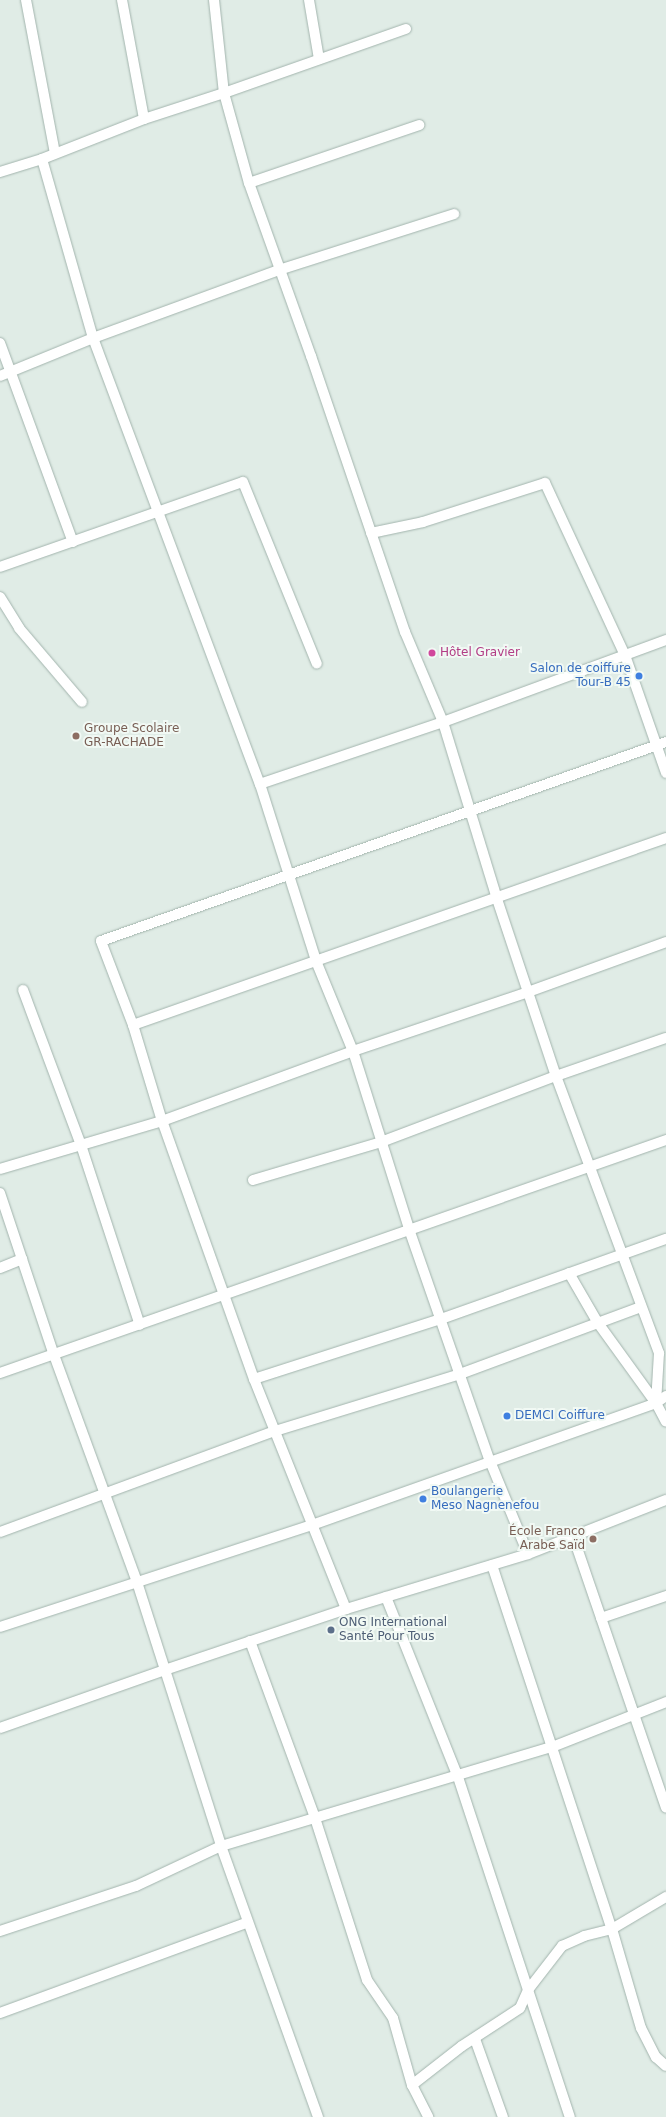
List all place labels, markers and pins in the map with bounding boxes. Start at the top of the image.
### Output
place label: Hôtel Gravier [440,646,520,660]
marker: Hôtel Gravier [427,648,437,658]
place label: Salon de coiffure Tour-B 45 [530,662,631,690]
marker: Salon de coiffure Tour-B 45 [634,671,644,681]
place label: Groupe Scolaire GR-RACHADE [84,722,179,750]
marker: Groupe Scolaire GR-RACHADE [71,731,81,741]
place label: DEMCI Coiffure [515,1409,605,1423]
marker: DEMCI Coiffure [502,1411,512,1421]
place label: Boulangerie Meso Nagnenefou [431,1485,539,1513]
marker: Boulangerie Meso Nagnenefou [418,1494,428,1504]
place label: École Franco Arabe Saïd [509,1525,585,1553]
marker: École Franco Arabe Saïd [588,1534,598,1544]
place label: ONG International Santé Pour Tous [339,1616,447,1644]
marker: ONG International Santé Pour Tous [326,1625,336,1635]

